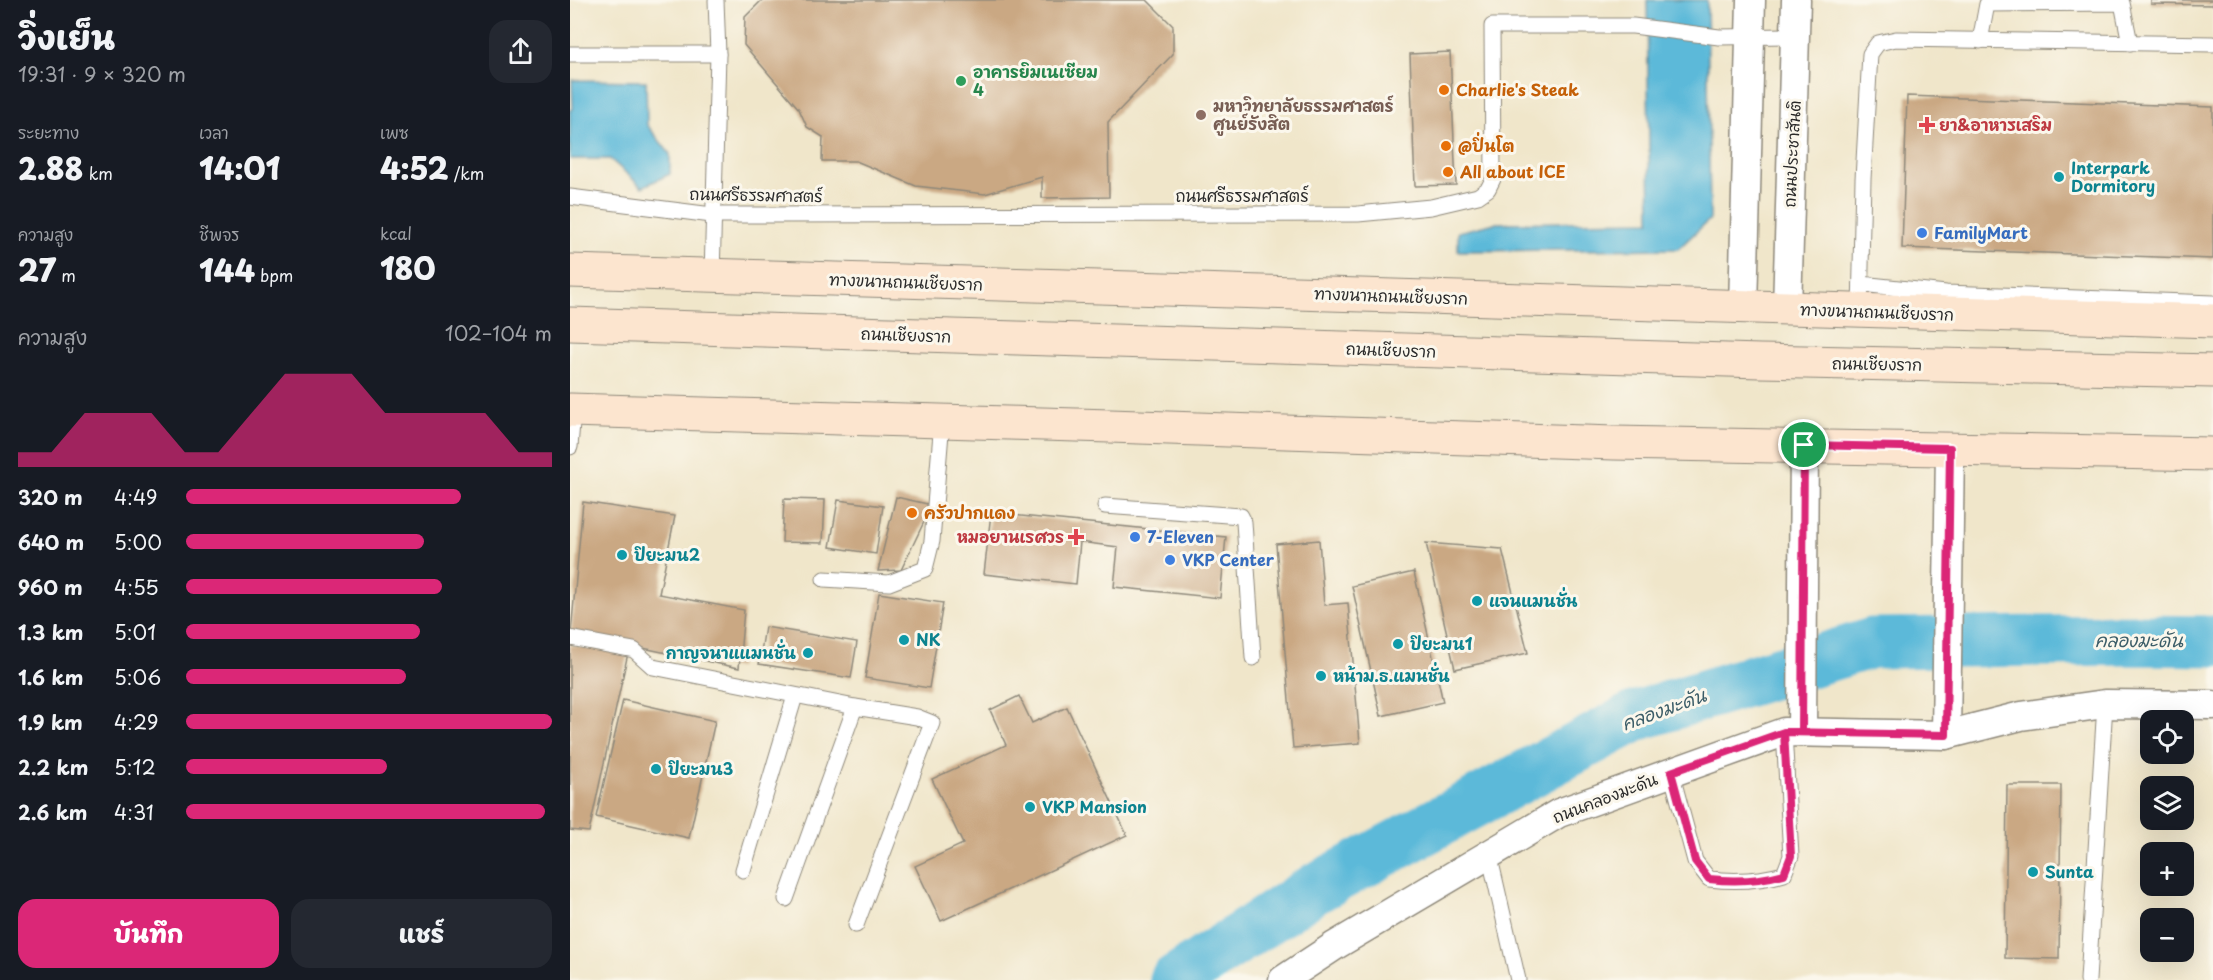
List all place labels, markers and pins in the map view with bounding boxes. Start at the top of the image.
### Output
place label: อาคารยิมเนเซียม 4 [973,59,1098,101]
marker: อาคารยิมเนเซียม 4 [954,74,968,88]
place label: Charlie's Steak [1456,77,1579,101]
marker: Charlie's Steak [1437,83,1451,97]
place label: มหาวิทยาลัยธรรมศาสตร์ ศูนย์รังสิต [1213,93,1394,136]
marker: มหาวิทยาลัยธรรมศาสตร์ ศูนย์รังสิต [1194,108,1208,122]
place label: ยา&อาหารเสริม [1939,112,2052,136]
marker: ยา&อาหารเสริม [1920,118,1934,132]
place label: @ปิ่นโต [1458,131,1514,157]
marker: @ปิ่นโต [1439,139,1453,153]
place label: Interpark Dormitory [2071,155,2155,197]
place label: All about ICE [1459,159,1566,183]
marker: All about ICE [1441,165,1455,179]
marker: Interpark Dormitory [2052,170,2066,184]
place label: FamilyMart [1934,220,2028,244]
marker: FamilyMart [1915,226,1929,240]
pin [1778,419,1829,470]
place label: ครัวปากแดง [924,500,1015,524]
marker: ครัวปากแดง [905,506,919,520]
place label: หมอยานเรศวร [957,524,1064,548]
place label: 7-Eleven [1147,524,1214,548]
marker: หมอยานเรศวร [1069,530,1083,544]
marker: 7-Eleven [1128,530,1142,544]
place label: ปิยะมน2 [634,542,700,566]
place label: VKP Center [1182,547,1275,571]
marker: ปิยะมน2 [615,548,629,562]
marker: VKP Center [1163,553,1177,567]
place label: แจนแมนชั่น [1489,586,1578,612]
marker: แจนแมนชั่น [1470,594,1484,608]
place label: NK [916,627,941,651]
place label: ปิยะมน1 [1410,631,1473,655]
marker: NK [897,633,911,647]
marker: ปิยะมน1 [1391,637,1405,651]
place label: กาญจนาแแมนชั่น [666,638,796,664]
marker: กาญจนาแแมนชั่น [801,646,815,660]
place label: หน้าม.ธ.แมนชั่น [1333,661,1450,687]
marker: หน้าม.ธ.แมนชั่น [1314,669,1328,683]
place label: ปิยะมน3 [668,756,733,780]
marker: ปิยะมน3 [649,762,663,776]
place label: VKP Mansion [1042,794,1147,818]
marker: VKP Mansion [1023,800,1037,814]
place label: Sunta [2045,859,2094,883]
marker: Sunta [2026,865,2040,879]

